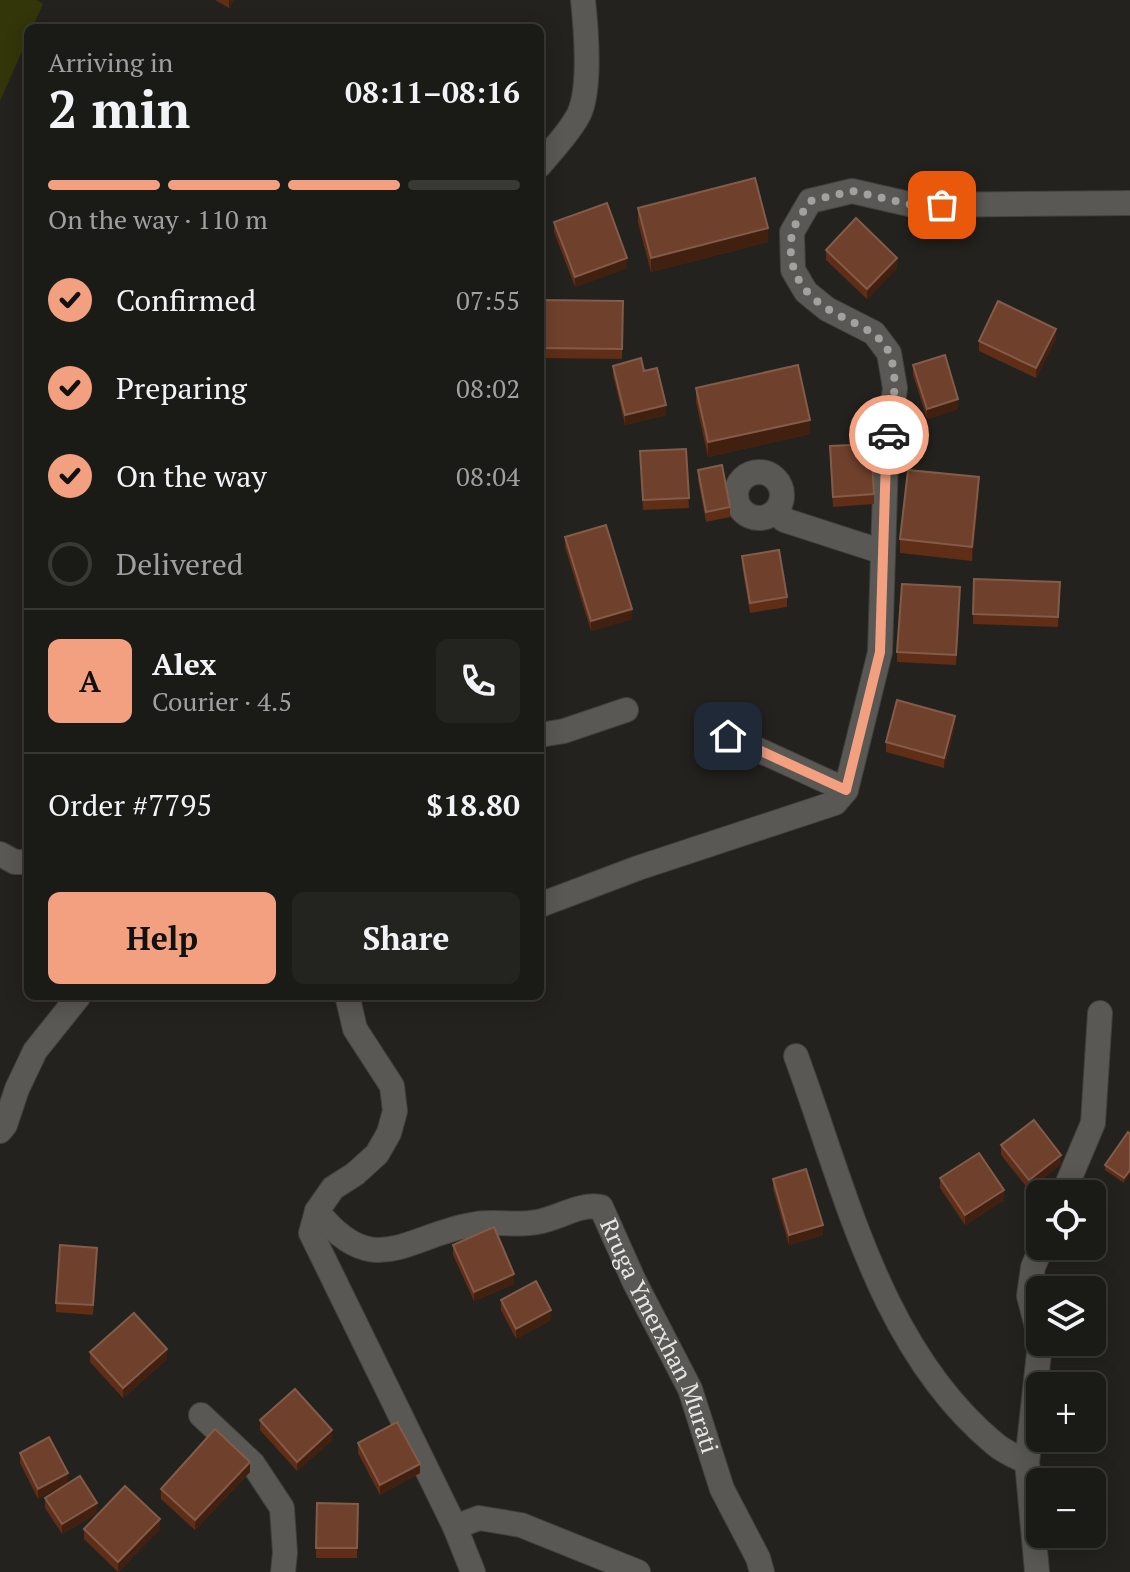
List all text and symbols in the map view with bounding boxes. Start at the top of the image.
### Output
text: Arriving in [48,45,173,79]
text: 08:11–08:16 [345,72,520,112]
text: 2 min [48,74,190,143]
pin [908,171,976,239]
icon: bag [920,183,964,227]
text: On the way · 110 m [48,202,268,236]
icon: check [48,278,92,322]
text: Confirmed [116,280,256,320]
text: 07:55 [456,283,520,317]
icon: check [48,366,92,410]
text: Preparing [116,368,247,408]
text: 08:02 [456,371,520,405]
courier [849,395,929,475]
icon: car [867,413,911,457]
icon: check [48,454,92,498]
text: On the way [116,456,267,496]
text: 08:04 [456,459,520,493]
text: Delivered [116,544,243,584]
button: phone [436,639,520,723]
text: Alex [152,644,216,684]
text: A [79,661,101,701]
text: Courier · 4.5 [152,684,292,718]
pin [694,702,762,770]
icon: home [706,714,750,758]
text: Order #7795 [48,785,212,825]
text: $18.80 [426,785,520,825]
button: Help [48,892,276,984]
button: Share [292,892,520,984]
map controls [1026,1180,1106,1548]
button: locate [1026,1180,1106,1260]
street label: Rruga Ymerxhan Murati [593,1213,727,1457]
button: layers [1026,1276,1106,1356]
button: + [1026,1372,1106,1452]
button: − [1026,1468,1106,1548]

